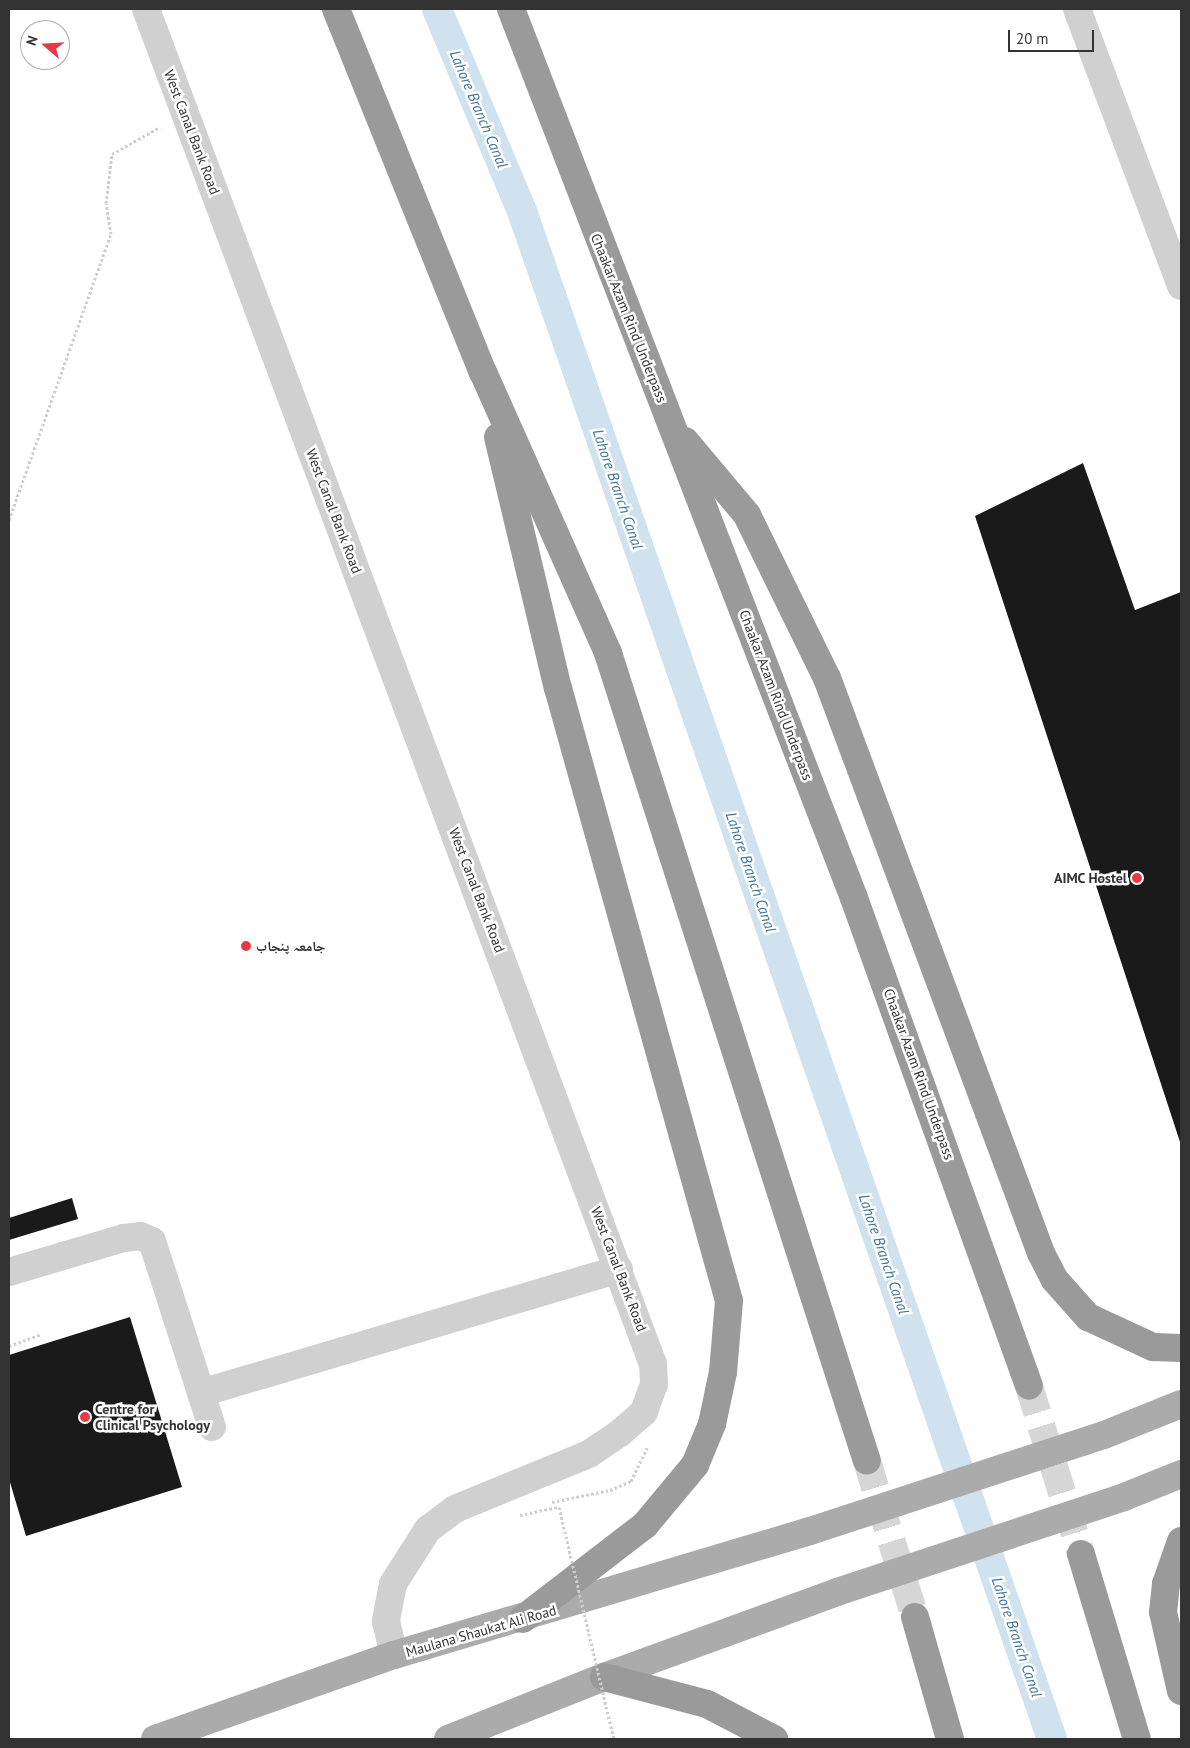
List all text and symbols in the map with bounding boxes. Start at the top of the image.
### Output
north arrow [20,20,70,70]
scale bar [1010,20,1096,52]
text: 20 m [1016,29,1049,48]
text: N [22,33,42,48]
water label: Lahore Branch Canal [446,47,512,171]
street label: West Canal Bank Road [160,67,224,197]
street label: Chaakar Azam Rind Underpass [587,231,671,405]
water label: Lahore Branch Canal [589,426,647,552]
street label: West Canal Bank Road [302,446,366,576]
street label: Chaakar Azam Rind Underpass [736,607,816,783]
water label: Lahore Branch Canal [722,809,780,935]
street label: West Canal Bank Road [445,825,509,955]
place label: AIMC Hostel [1053,870,1127,886]
marker: AIMC Hostel [1131,872,1143,884]
place label: جامعہ پنجاب [256,938,325,954]
marker: جامعہ پنجاب [240,940,252,952]
street label: Chaakar Azam Rind Underpass [880,986,958,1162]
water label: Lahore Branch Canal [855,1191,913,1317]
street label: West Canal Bank Road [587,1204,651,1334]
place label: Centre for Clinical Psychology [95,1401,210,1434]
marker: Centre for Clinical Psychology [79,1411,91,1423]
water label: Lahore Branch Canal [988,1574,1046,1700]
street label: Maulana Shaukat Ali Road [404,1601,558,1661]

